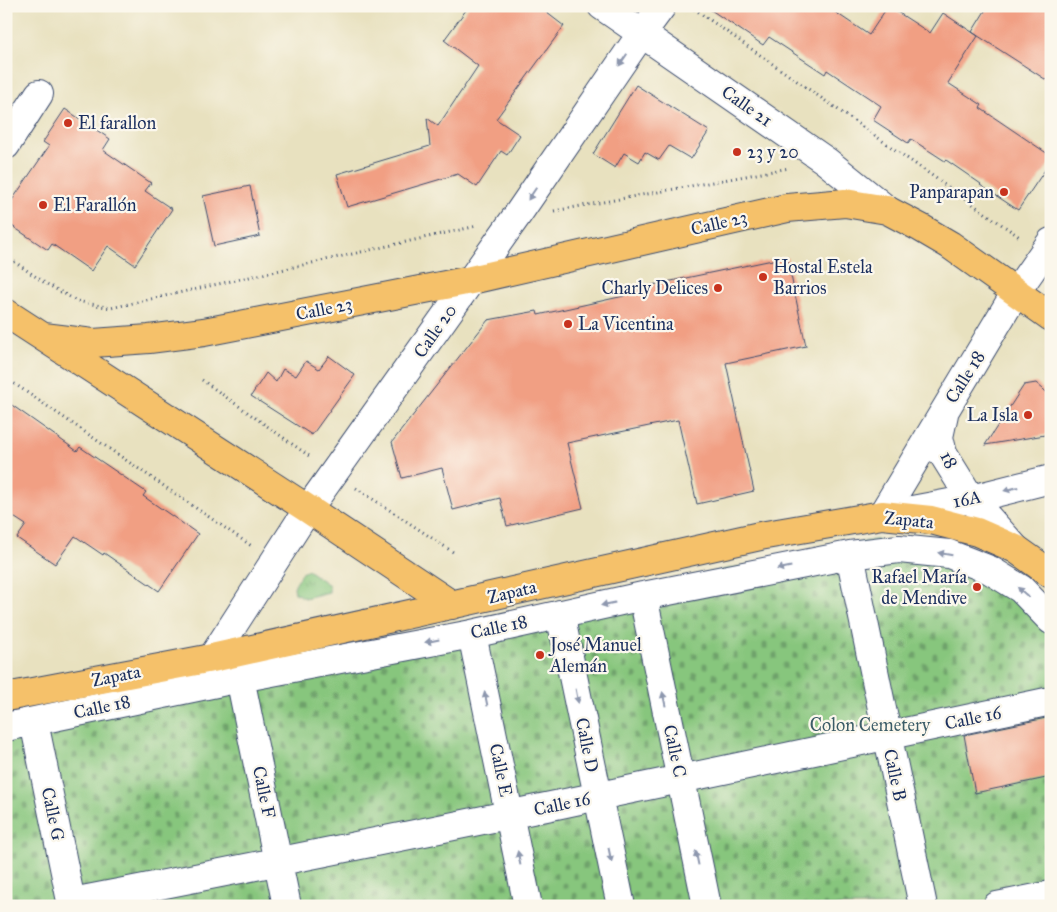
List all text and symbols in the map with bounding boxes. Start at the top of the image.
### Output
one-way arrow [618,53,628,67]
street label: Calle 21 [717,81,777,131]
place label: El farallon [78,112,157,134]
marker: El farallon [62,117,74,129]
place label: 23 y 20 [747,141,799,163]
marker: 23 y 20 [731,146,743,158]
place label: Panparapan [909,181,994,203]
marker: Panparapan [998,186,1010,198]
one-way arrow [527,187,537,201]
place label: El Farallón [53,194,137,216]
marker: El Farallón [37,199,49,211]
street label: Calle 23 [689,206,749,240]
place label: Hostal Estela Barrios [773,256,873,299]
marker: Hostal Estela Barrios [757,271,769,283]
place label: Charly Delices [601,277,708,299]
marker: Charly Delices [712,282,724,294]
street label: Calle 23 [294,293,354,325]
street label: Calle 20 [409,300,461,362]
place label: La Vicentina [578,313,674,335]
marker: La Vicentina [562,318,574,330]
street label: Calle 18 [940,347,990,407]
place label: La Isla [967,404,1018,426]
marker: La Isla [1022,409,1034,421]
street label: 18 [935,448,963,472]
street label: 16A [951,485,983,513]
one-way arrow [1003,485,1018,493]
street label: Zapata [883,506,935,534]
one-way arrow [936,549,952,557]
one-way arrow [777,564,792,572]
place label: Rafael María de Mendive [871,566,967,609]
street label: Zapata [485,576,539,608]
marker: Rafael María de Mendive [971,581,983,593]
one-way arrow [1018,586,1030,598]
one-way arrow [599,600,615,608]
street label: Calle 18 [469,610,529,644]
place label: José Manuel Alemán [548,634,642,677]
one-way arrow [423,638,439,646]
marker: José Manuel Alemán [534,649,546,661]
street label: Zapata [90,660,143,692]
one-way arrow [573,688,581,703]
street label: Calle 18 [72,690,132,724]
one-way arrow [660,690,668,706]
one-way arrow [482,691,490,706]
street label: Calle 16 [943,701,1004,735]
park label: Colon Cemetery [810,714,931,736]
street label: Calle D [571,716,603,774]
street label: Calle C [659,723,691,779]
street label: Calle E [485,741,517,799]
street label: Calle B [879,747,911,803]
street label: Calle F [248,764,280,820]
street label: Calle G [37,785,69,843]
street label: Calle 16 [532,787,593,821]
one-way arrow [606,847,614,863]
one-way arrow [514,850,522,866]
one-way arrow [693,850,701,866]

